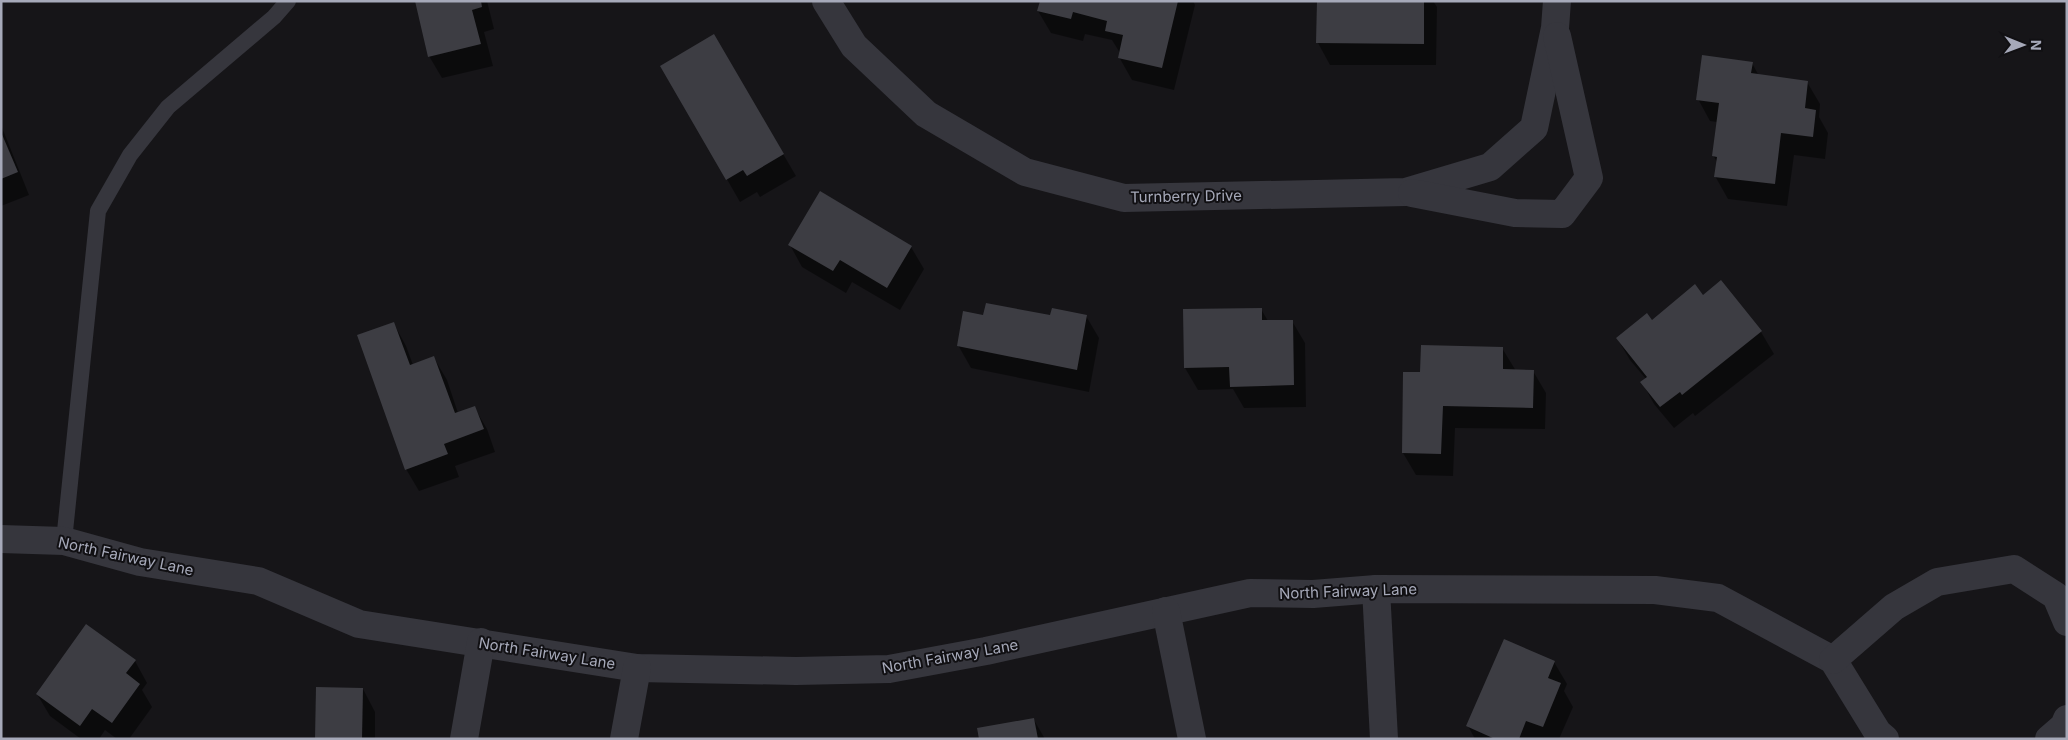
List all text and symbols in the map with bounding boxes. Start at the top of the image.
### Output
north arrow [1998,20,2048,70]
text: N [2028,40,2045,51]
street label: Turnberry Drive [1130,186,1242,206]
street label: North Fairway Lane [56,532,196,580]
street label: North Fairway Lane [1279,579,1417,603]
street label: North Fairway Lane [477,633,617,673]
street label: North Fairway Lane [880,635,1020,677]

